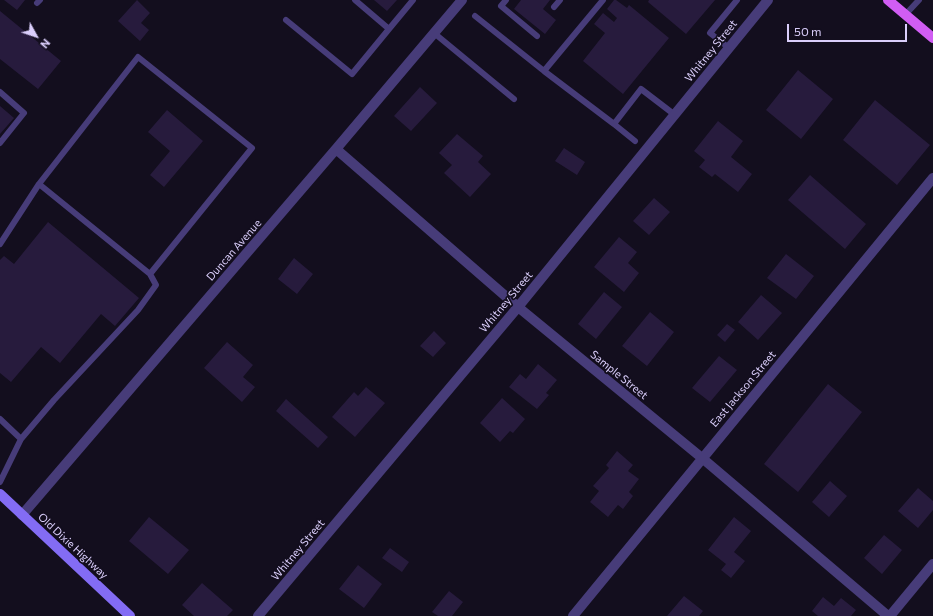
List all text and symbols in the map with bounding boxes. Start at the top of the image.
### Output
north arrow [16,16,56,56]
scale bar [789,16,909,42]
street label: Whitney Street [682,17,740,85]
text: 50 m [794,24,822,38]
text: N [38,37,53,51]
street label: Duncan Avenue [204,217,264,283]
street label: Whitney Street [477,269,535,335]
street label: Sample Street [588,348,650,402]
street label: East Jackson Street [707,348,779,430]
street label: Old Dixie Highway [35,510,111,582]
street label: Whitney Street [269,517,327,583]

